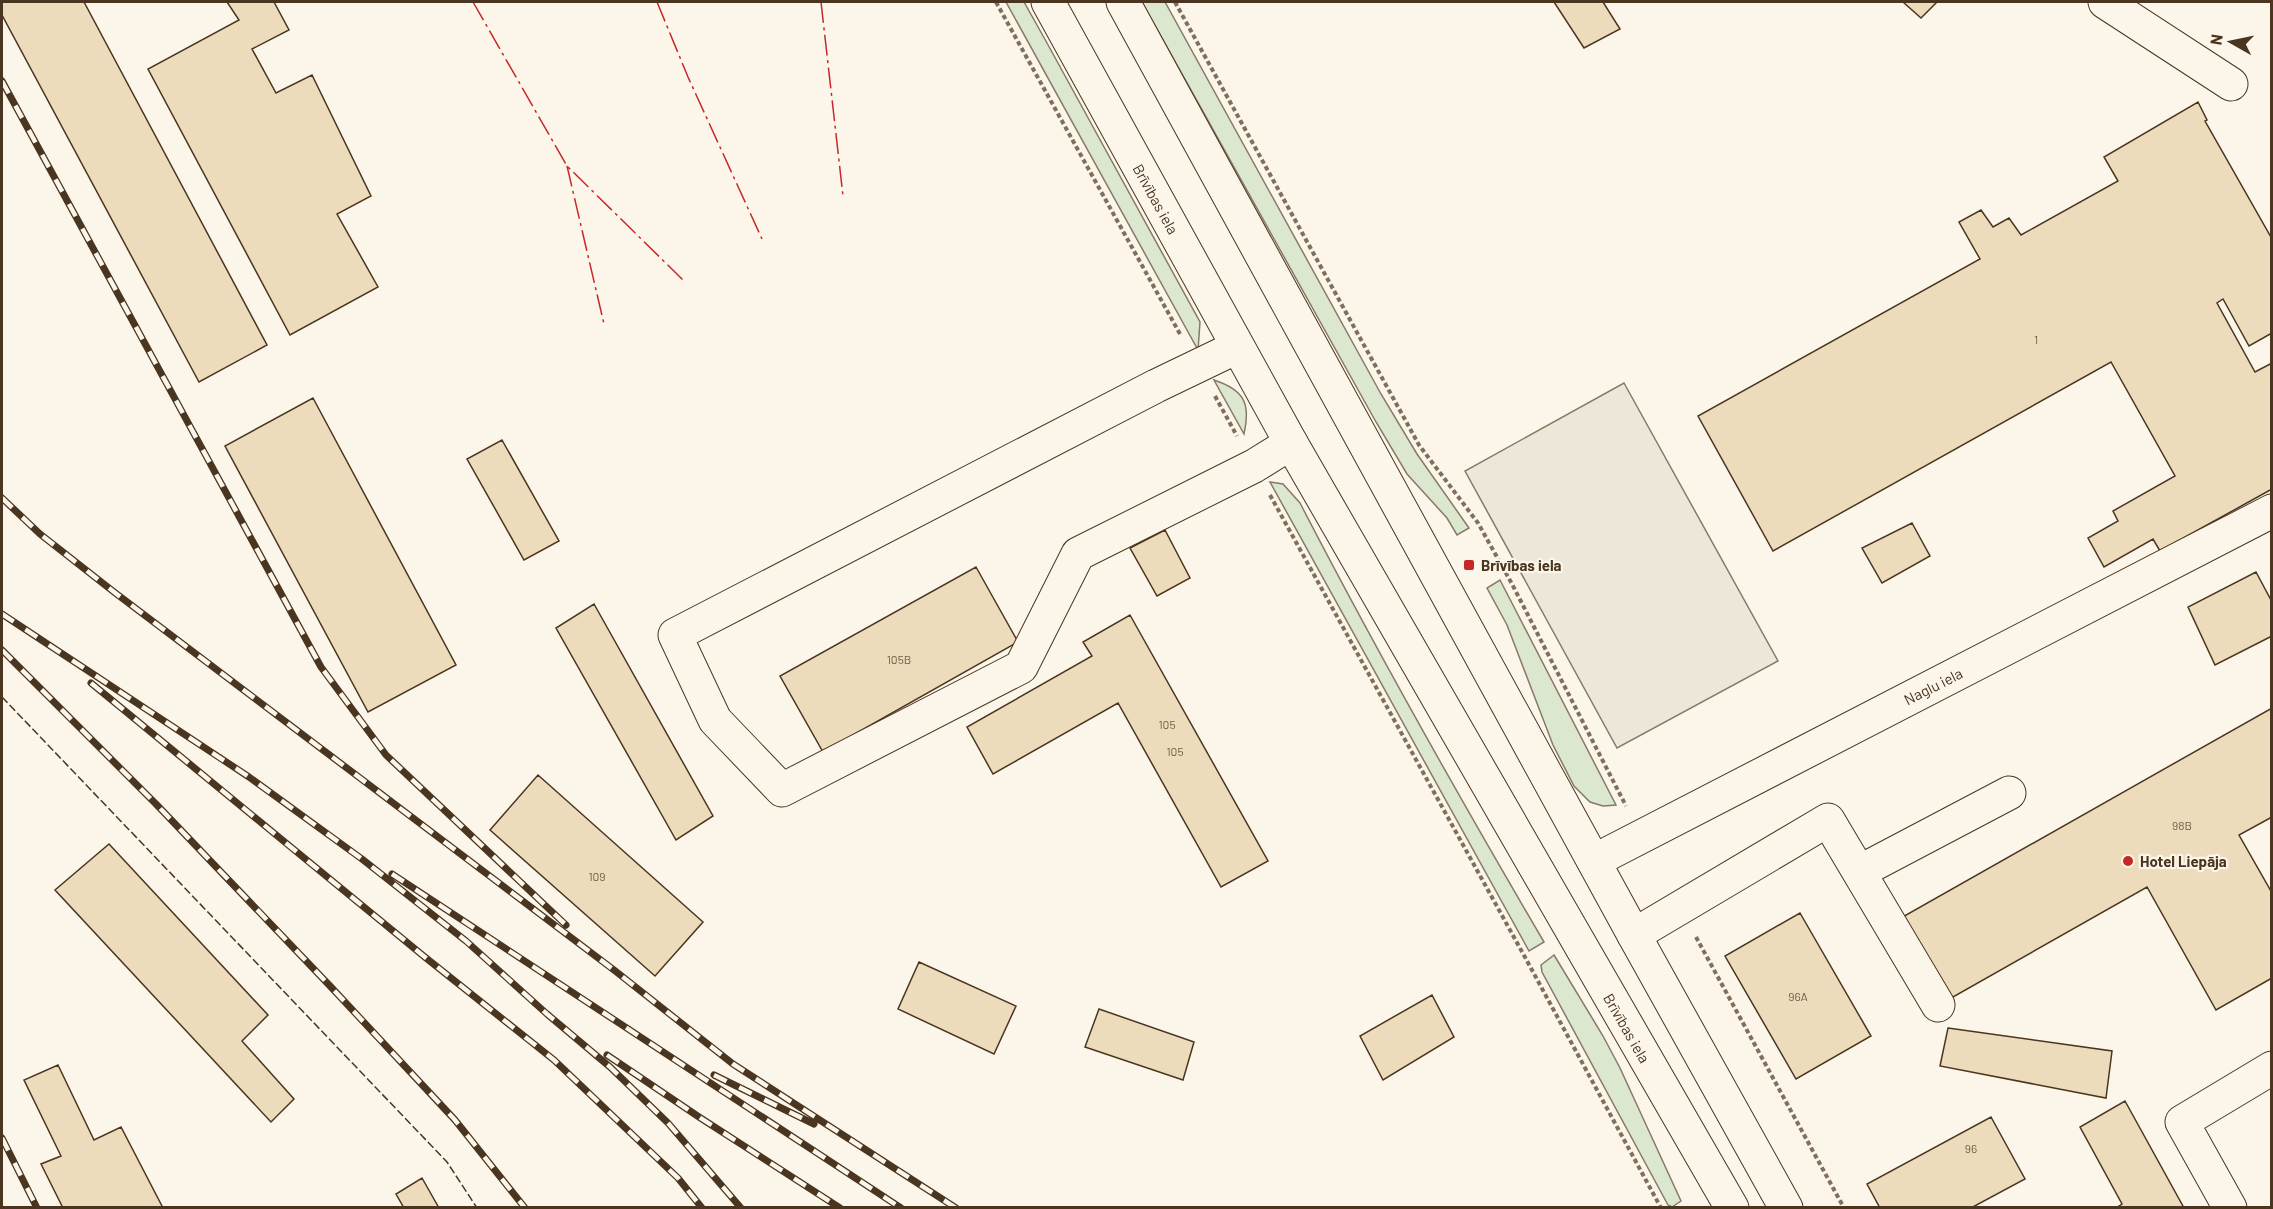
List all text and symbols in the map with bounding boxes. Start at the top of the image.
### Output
north arrow [2201,12,2261,72]
text: N [2205,33,2226,46]
street label: Brīvības iela [1129,161,1183,237]
house number: 1 [2034,332,2038,346]
place label: Brīvības iela [1481,556,1562,574]
marker: Brīvības iela [1462,558,1476,572]
house number: 105B [887,652,911,666]
street label: Naglu iela [1901,664,1965,708]
house number: 105 [1158,717,1176,731]
house number: 105 [1166,744,1184,758]
house number: 98B [2172,818,2192,832]
place label: Hotel Liepāja [2140,852,2227,870]
marker: Hotel Liepāja [2121,854,2135,868]
house number: 109 [588,869,606,883]
house number: 96A [1788,989,1808,1003]
street label: Brīvības iela [1600,990,1654,1066]
house number: 96 [1965,1141,1977,1155]

